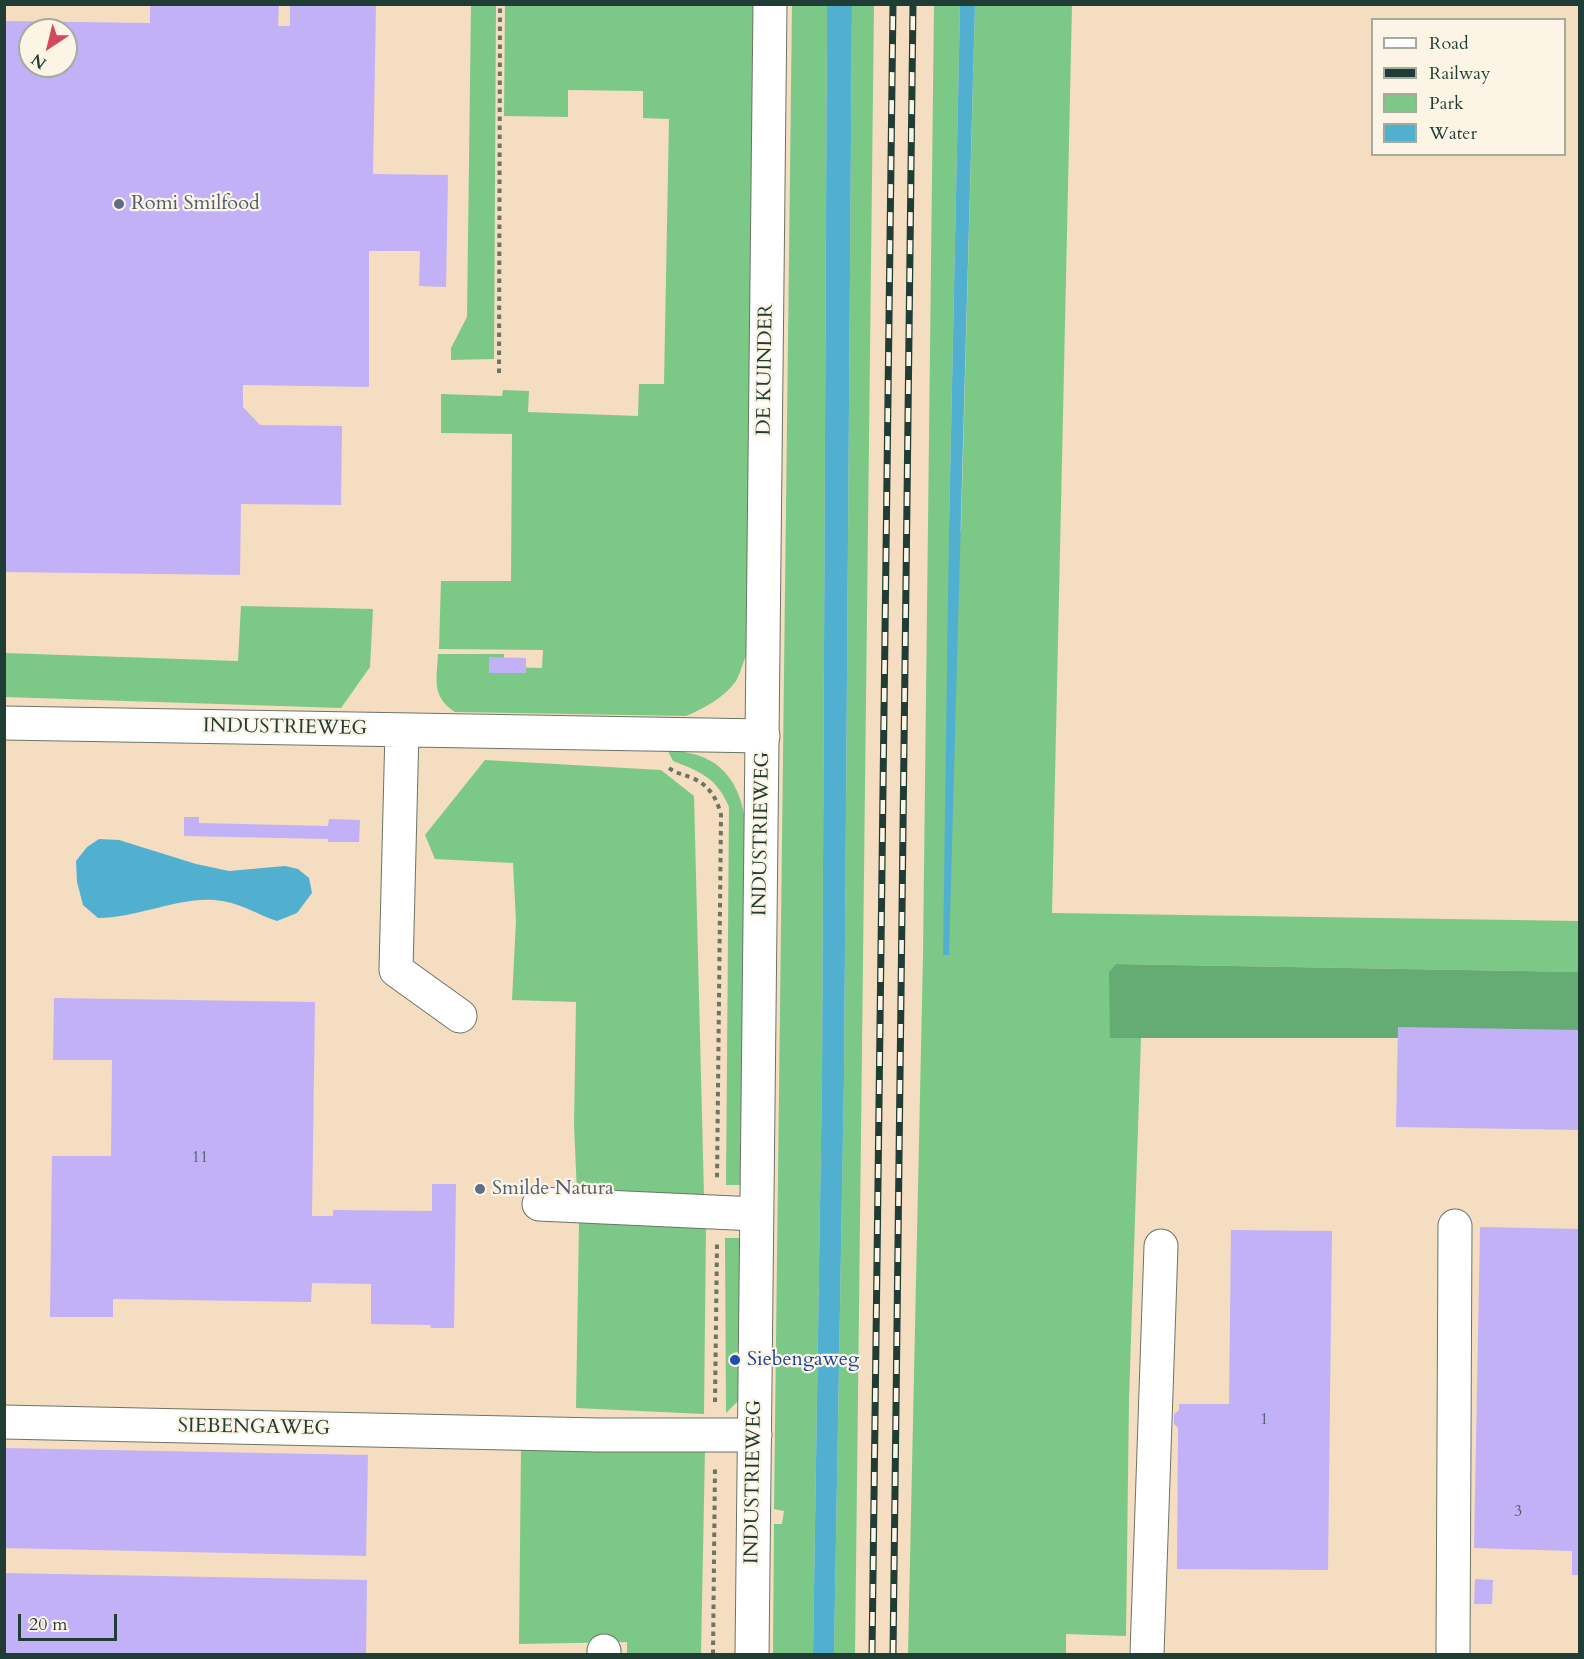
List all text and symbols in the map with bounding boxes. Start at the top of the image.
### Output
north arrow [18,18,78,78]
legend [1371,18,1566,156]
text: Road [1429,31,1469,56]
text: N [27,48,51,74]
text: Railway [1429,61,1491,86]
text: Park [1429,91,1464,116]
text: Water [1429,121,1477,146]
place label: Romi Smilfood [131,192,260,216]
marker: Romi Smilfood [112,197,126,211]
street label: DE KUINDER [753,304,779,436]
street label: INDUSTRIEWEG [203,715,367,741]
street label: INDUSTRIEWEG [749,752,775,916]
house number: 11 [192,1148,208,1168]
place label: Smilde Natura [492,1177,614,1201]
marker: Smilde Natura [473,1182,487,1196]
place label: Siebengaweg [747,1348,859,1372]
marker: Siebengaweg [728,1353,742,1367]
street label: INDUSTRIEWEG [741,1400,767,1564]
house number: 1 [1260,1410,1268,1430]
street label: SIEBENGAWEG [178,1415,330,1441]
house number: 3 [1514,1502,1522,1522]
scale bar [21,1602,120,1640]
text: 20 m [29,1612,68,1637]

